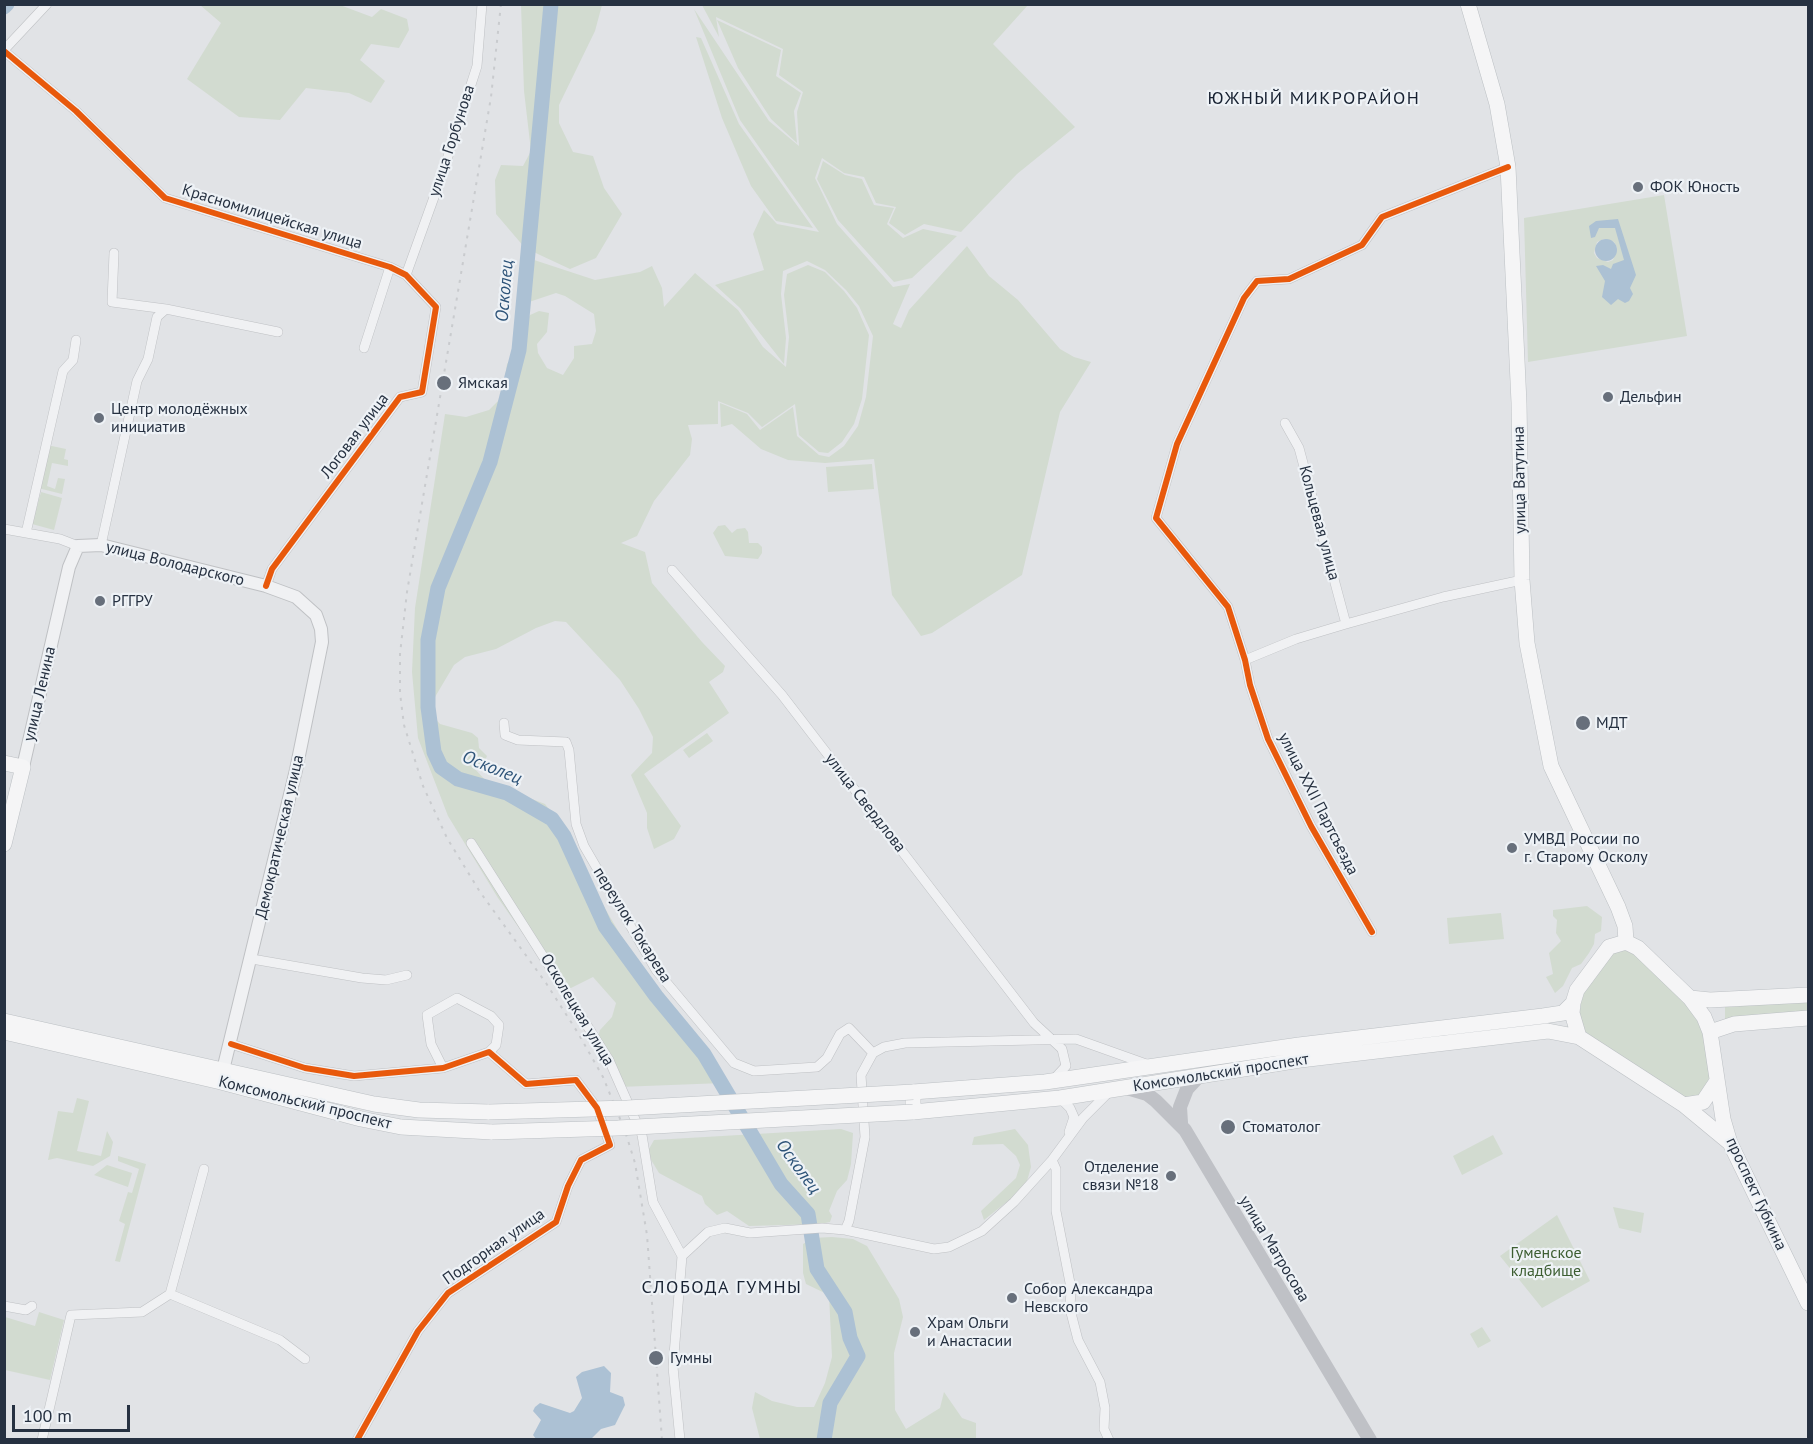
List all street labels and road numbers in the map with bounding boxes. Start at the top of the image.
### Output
street label: улица Горбунова [425,83,479,199]
street label: Красномилицейская улица [179,180,365,254]
street label: Логовая улица [317,390,393,482]
street label: улица Ватутина [1509,426,1531,534]
street label: Кольцевая улица [1294,463,1344,583]
street label: улица Володарского [104,537,246,591]
street label: улица Ленина [20,645,60,743]
street label: улица XXII Партсъезда [1274,730,1362,878]
street label: улица Свердлова [820,750,910,856]
street label: Демократическая улица [252,753,308,921]
street label: переулок Токарева [589,864,675,986]
street label: Осколецкая улица [536,951,618,1069]
street label: Комсомольский проспект [1132,1050,1310,1096]
street label: Комсомольский проспект [217,1072,393,1134]
street label: проспект Губкина [1721,1135,1791,1253]
street label: улица Матросова [1235,1192,1313,1306]
street label: Подгорная улица [439,1205,549,1289]

